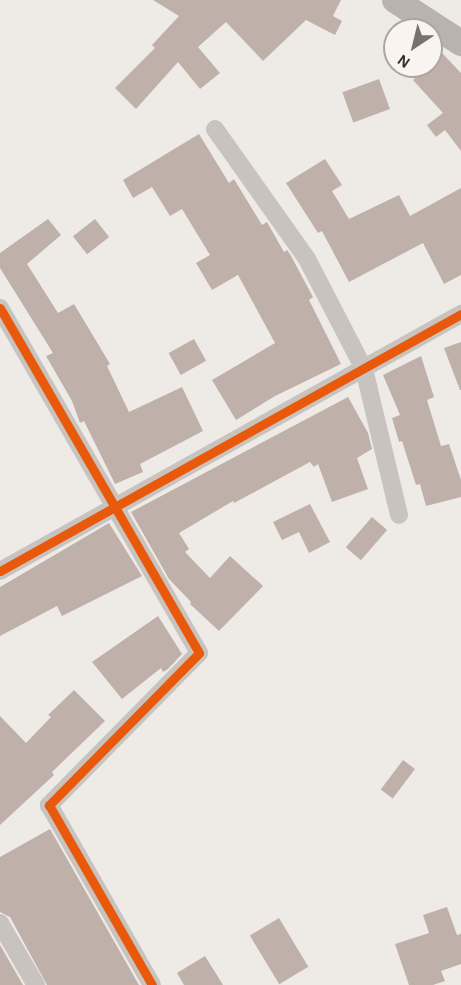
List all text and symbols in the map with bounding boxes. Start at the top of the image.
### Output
north arrow [383,18,443,78]
text: N [395,51,413,71]

